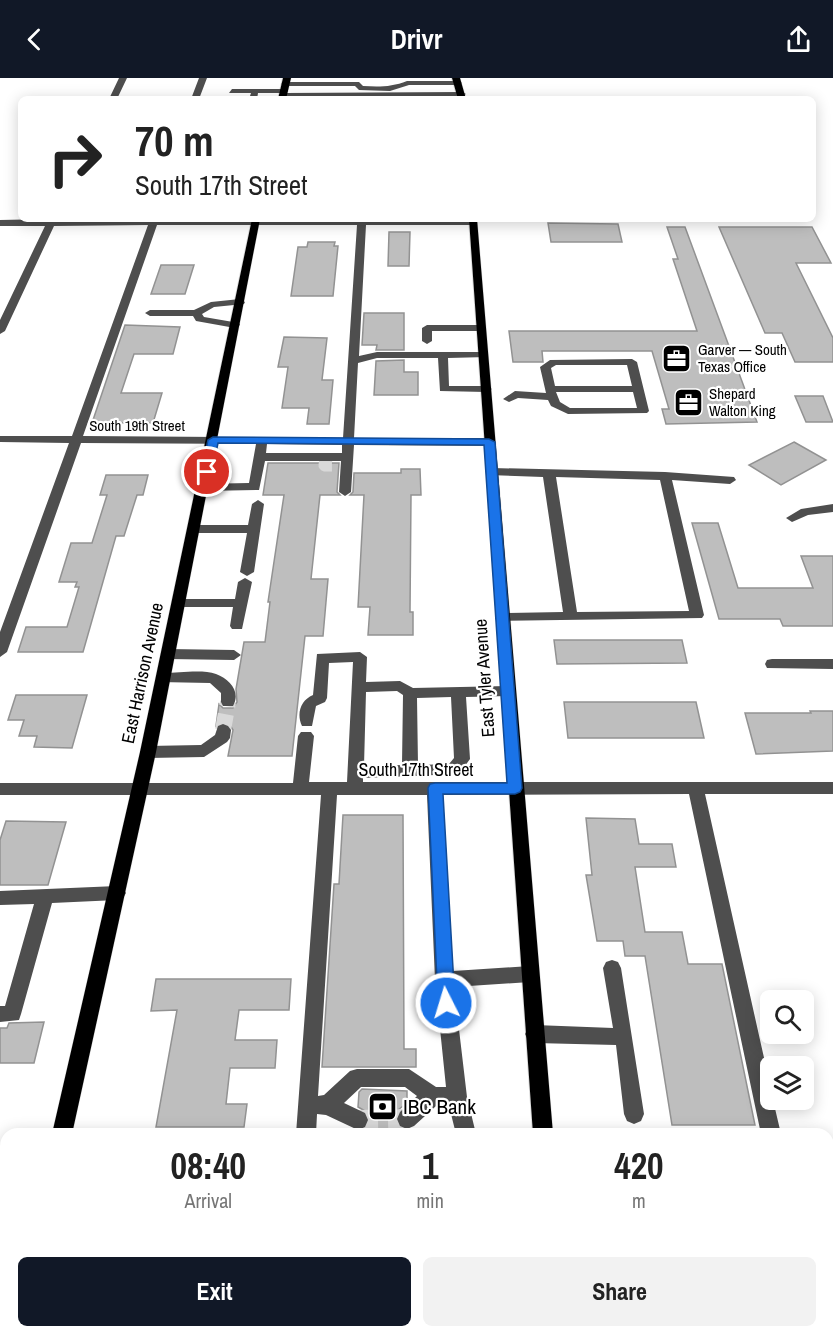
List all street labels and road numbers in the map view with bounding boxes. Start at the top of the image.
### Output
street label: South 19th Street [89,415,185,436]
street label: East Harrison Avenue [115,600,169,746]
street label: East Tyler Avenue [467,618,501,738]
street label: South 17th Street [359,757,473,782]

